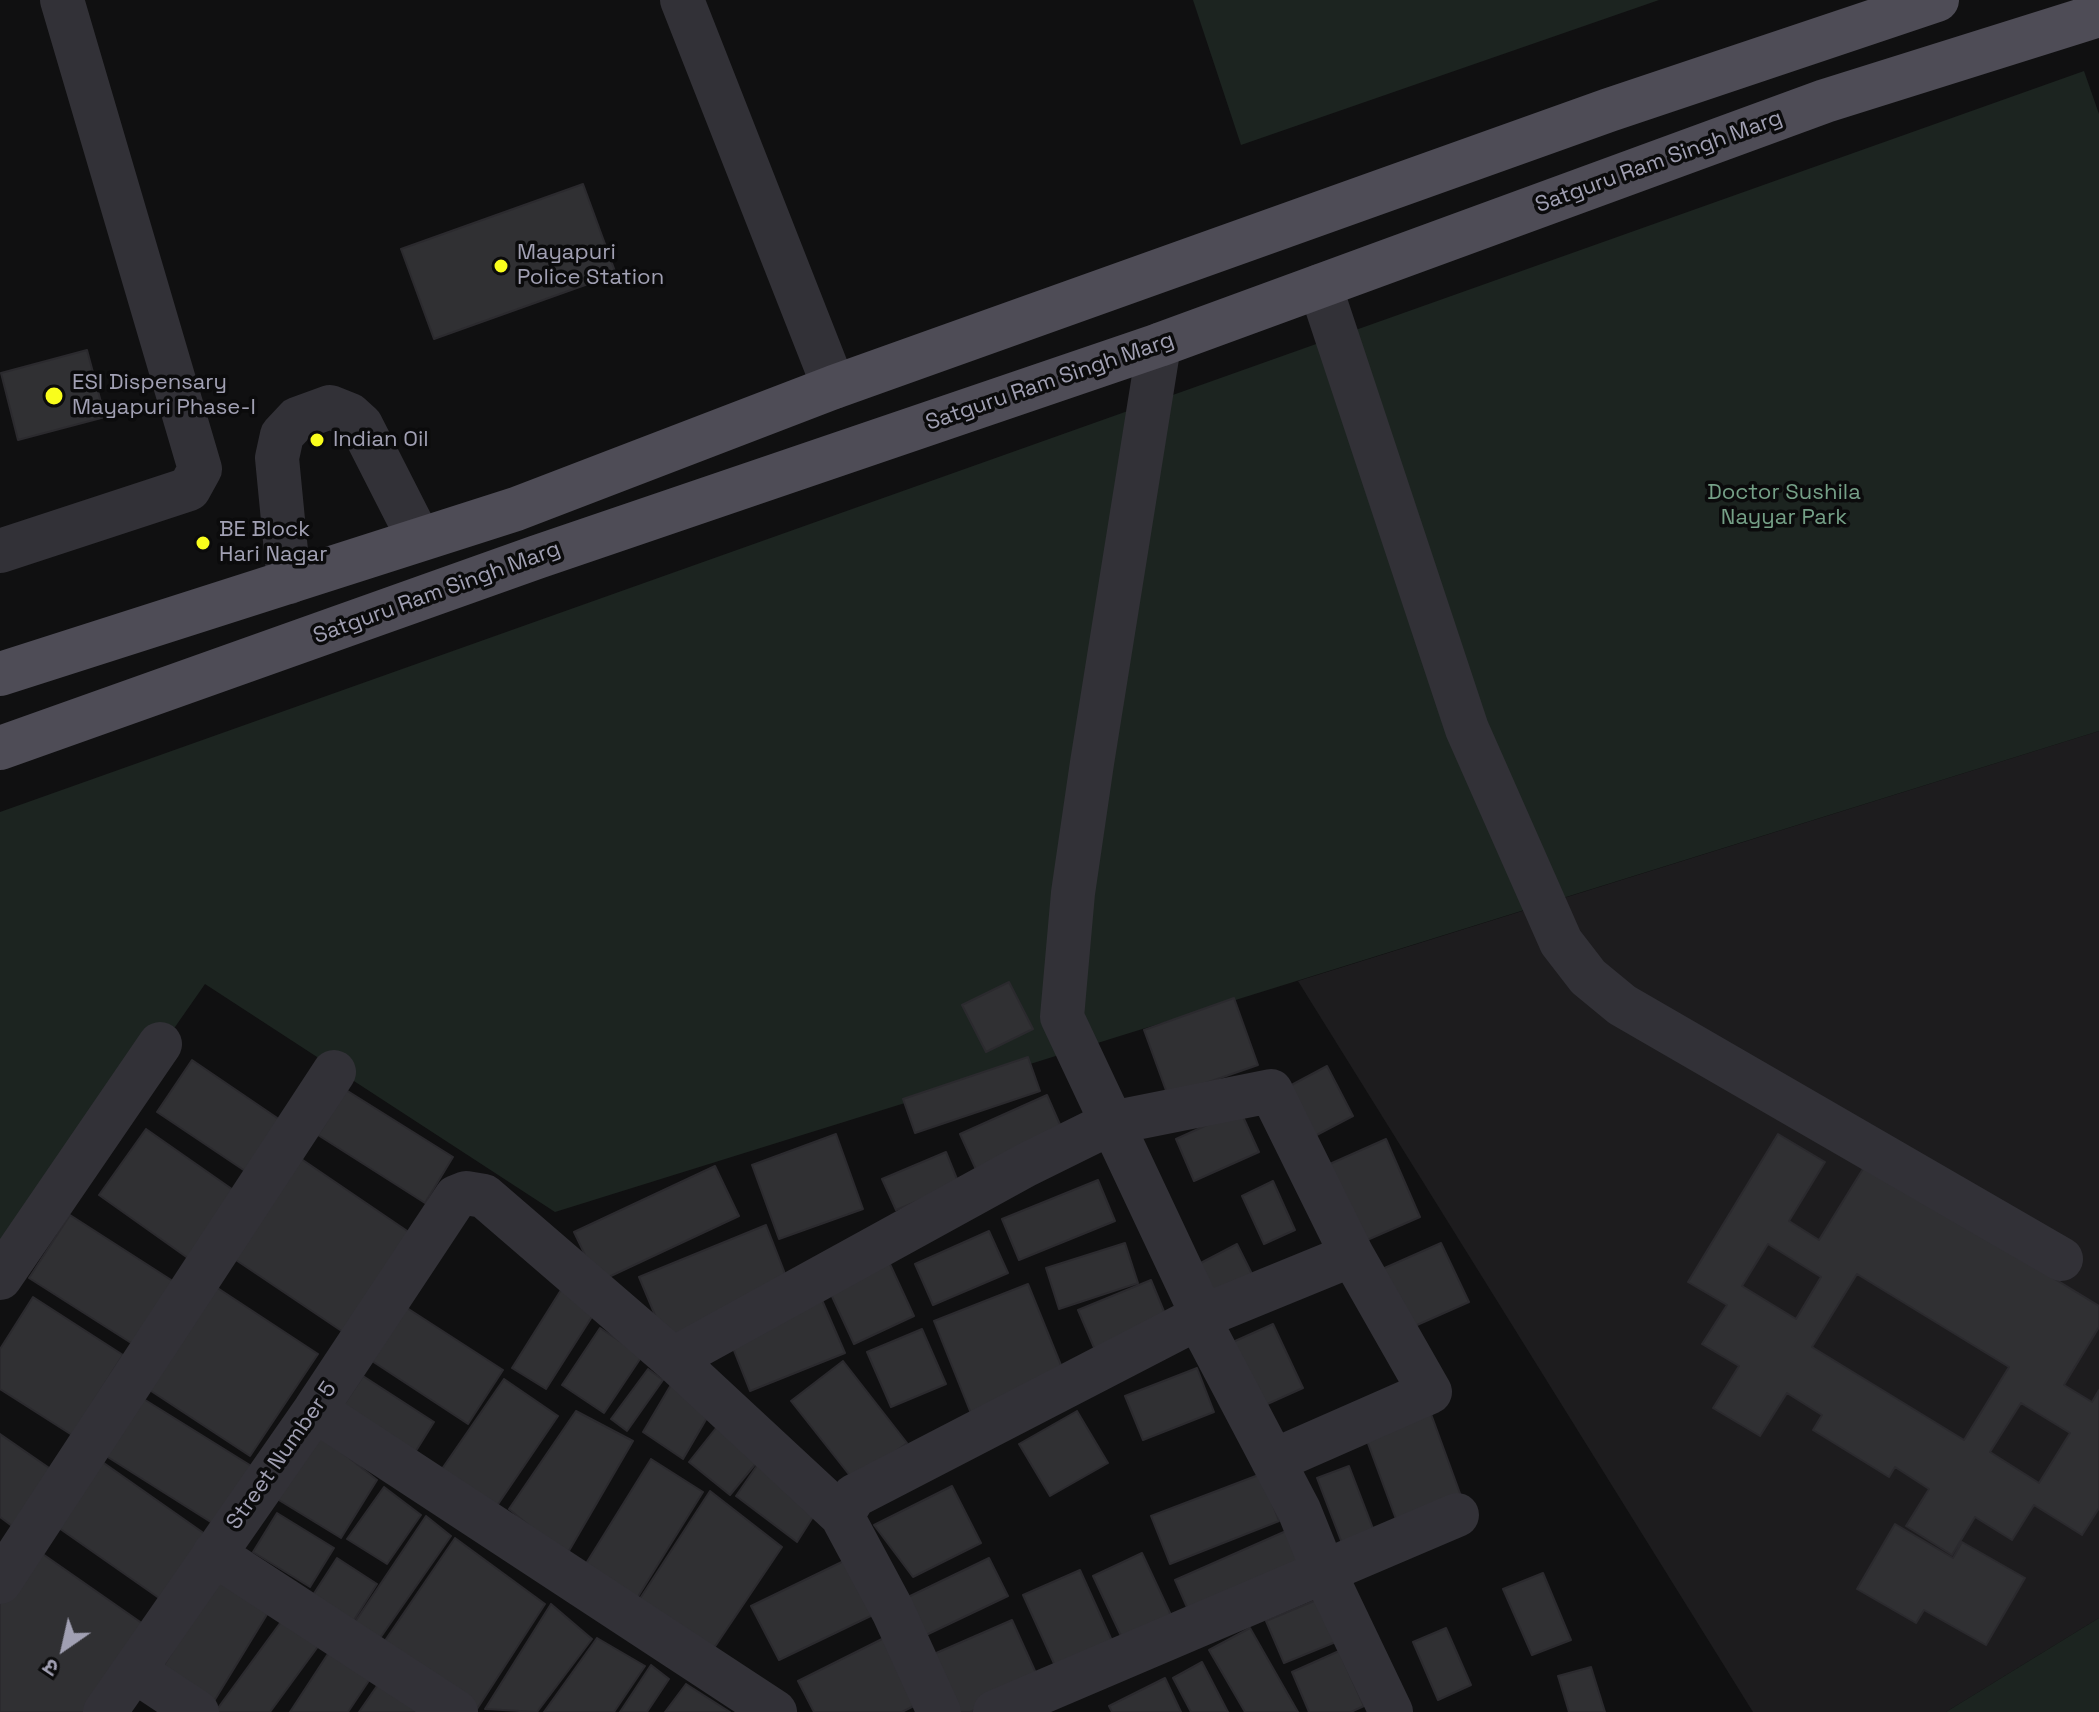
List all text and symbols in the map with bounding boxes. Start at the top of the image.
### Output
street label: Satguru Ram Singh Marg [1532,105,1786,219]
place label: Mayapuri Police Station [517,240,664,292]
marker: Mayapuri Police Station [492,257,510,275]
street label: Satguru Ram Singh Marg [923,327,1177,437]
place label: ESI Dispensary Mayapuri Phase-I [72,370,256,422]
marker: ESI Dispensary Mayapuri Phase-I [43,385,65,407]
place label: Indian Oil [333,427,429,453]
marker: Indian Oil [308,431,326,449]
park label: Doctor Sushila Nayyar Park [1707,480,1861,532]
place label: BE Block Hari Nagar [219,517,327,568]
marker: BE Block Hari Nagar [194,534,212,552]
street label: Satguru Ram Singh Marg [310,536,564,650]
street label: Street Number 5 [221,1377,343,1535]
north arrow [24,1608,104,1688]
text: उ [37,1653,64,1683]

